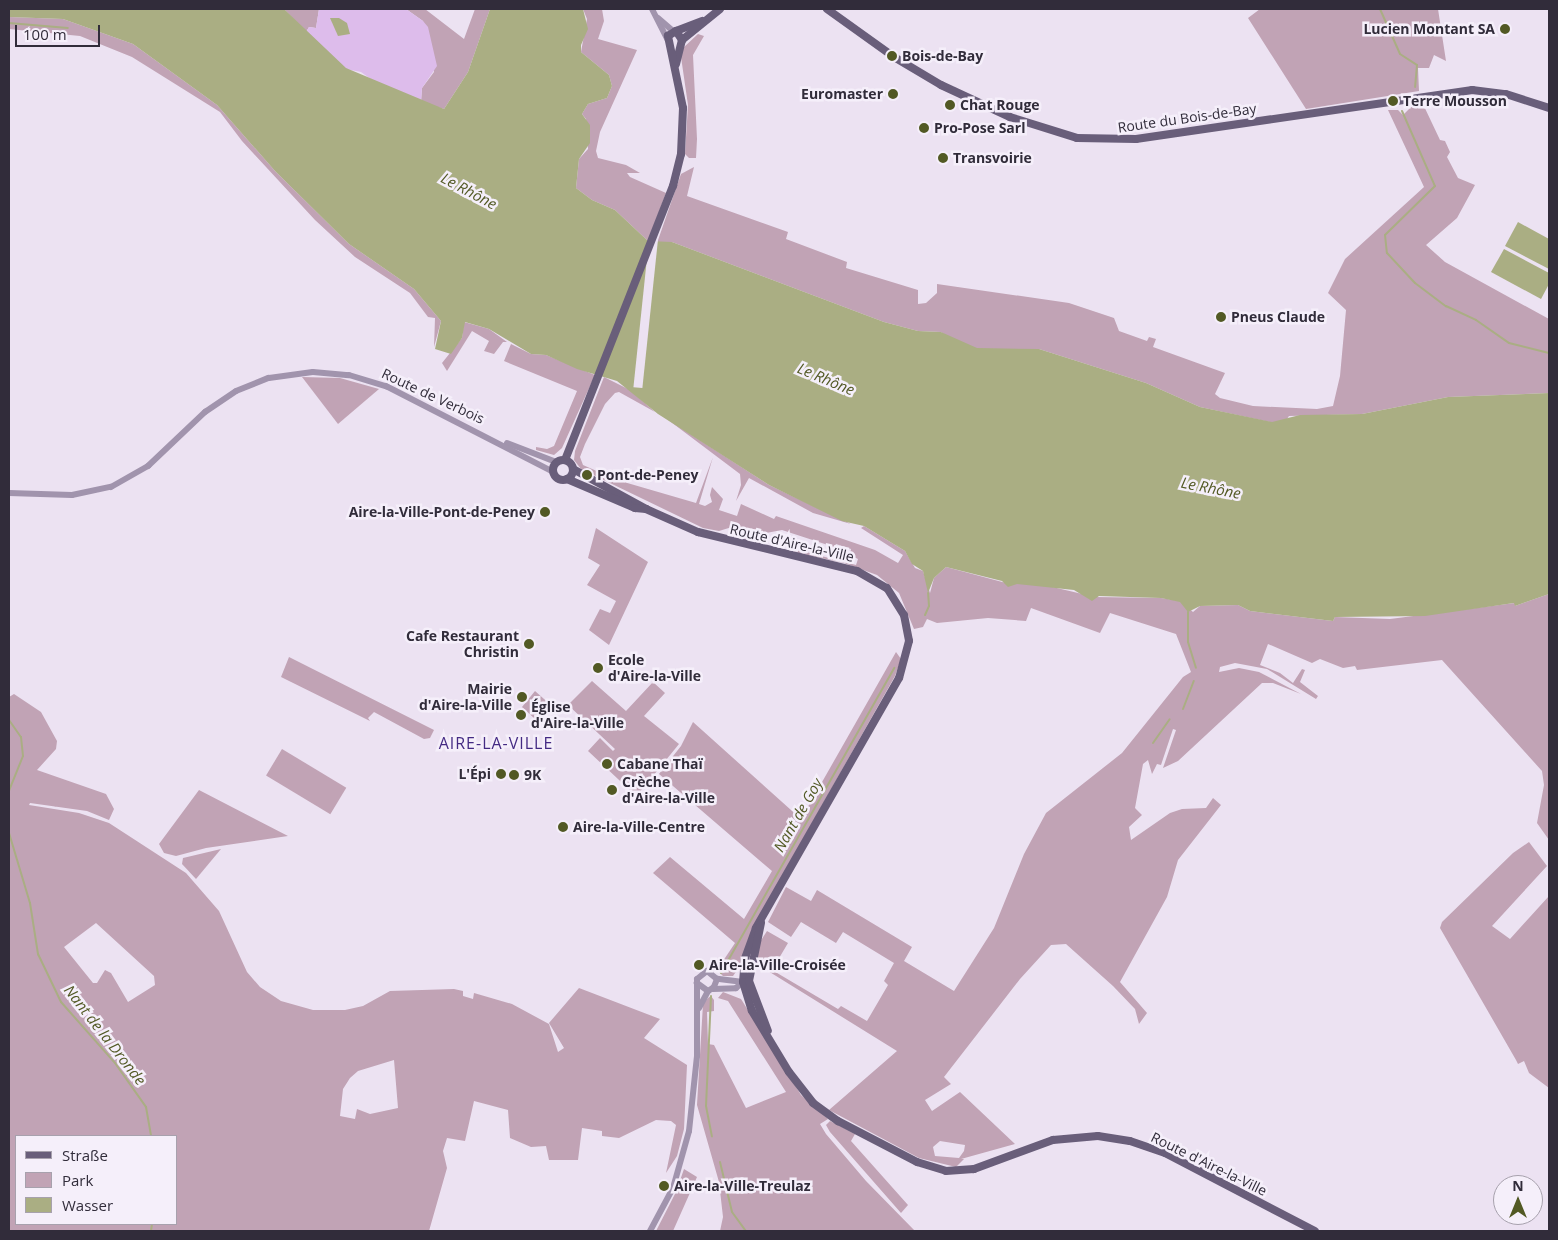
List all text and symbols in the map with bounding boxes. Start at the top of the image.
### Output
scale bar [18,15,102,47]
place label: Lucien Montant SA [1363,21,1495,37]
marker: Lucien Montant SA [1499,23,1511,35]
text: 100 m [23,24,67,44]
place label: Bois-de-Bay [902,48,983,64]
marker: Bois-de-Bay [886,50,898,62]
place label: Euromaster [801,86,883,102]
marker: Euromaster [887,88,899,100]
place label: Terre Mousson [1403,93,1507,109]
marker: Terre Mousson [1387,95,1399,107]
place label: Chat Rouge [960,97,1040,113]
marker: Chat Rouge [944,99,956,111]
street label: Route du Bois-de-Bay [1117,100,1257,136]
place label: Pro-Pose Sarl [934,120,1025,136]
marker: Pro-Pose Sarl [918,122,930,134]
place label: Transvoirie [953,150,1032,166]
marker: Transvoirie [937,152,949,164]
water label: Le Rhône [438,169,500,213]
place label: Pneus Claude [1231,309,1325,325]
marker: Pneus Claude [1215,311,1227,323]
water label: Le Rhône [795,359,857,399]
street label: Route de Verbois [379,365,487,427]
place label: Pont-de-Peney [597,467,698,483]
marker: Pont-de-Peney [581,469,593,481]
water label: Le Rhône [1180,473,1242,503]
place label: Aire-la-Ville-Pont-de-Peney [349,504,535,520]
marker: Aire-la-Ville-Pont-de-Peney [539,506,551,518]
street label: Route d'Aire-la-Ville [728,521,856,565]
place label: Cafe Restaurant Christin [406,628,519,660]
marker: Cafe Restaurant Christin [523,638,535,650]
place label: Ecole d'Aire-la-Ville [608,652,701,684]
marker: Ecole d'Aire-la-Ville [592,662,604,674]
place label: Mairie d'Aire-la-Ville [419,681,512,714]
marker: Mairie d'Aire-la-Ville [516,691,528,703]
place label: Église d'Aire-la-Ville [531,699,624,732]
marker: Église d'Aire-la-Ville [515,709,527,721]
district label: AIRE-LA-VILLE [437,733,555,753]
place label: Cabane Thaï [617,756,703,772]
marker: Cabane Thaï [601,758,613,770]
place label: L'Épi [458,766,491,782]
place label: 9K [524,767,541,783]
marker: L'Épi [495,768,507,780]
marker: 9K [508,769,520,781]
place label: Crèche d'Aire-la-Ville [622,774,715,806]
water label: Nant de Goy [770,775,826,855]
marker: Crèche d'Aire-la-Ville [606,784,618,796]
place label: Aire-la-Ville-Centre [573,819,705,835]
marker: Aire-la-Ville-Centre [557,821,569,833]
place label: Aire-la-Ville-Croisée [709,957,846,973]
marker: Aire-la-Ville-Croisée [693,959,705,971]
water label: Nant de la Dronde [60,981,150,1089]
street label: Route d'Aire-la-Ville [1148,1129,1270,1199]
legend [15,1135,178,1225]
text: Straße [62,1145,108,1165]
text: Park [62,1170,93,1190]
north arrow [1493,1175,1543,1225]
text: N [1512,1176,1524,1195]
place label: Aire-la-Ville-Treulaz [674,1178,810,1194]
marker: Aire-la-Ville-Treulaz [658,1180,670,1192]
text: Wasser [62,1195,113,1215]

